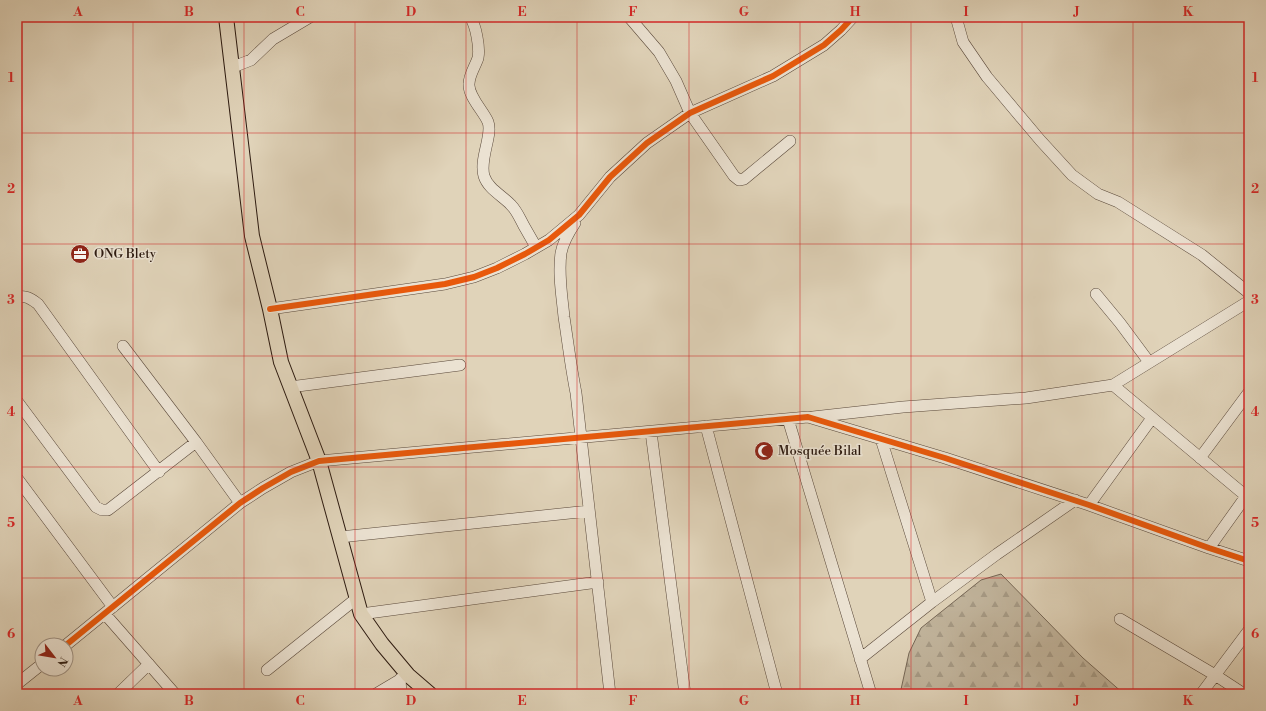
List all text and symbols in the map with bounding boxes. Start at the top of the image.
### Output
text: A [72,4,83,20]
text: B [184,4,194,20]
text: C [295,4,305,20]
text: D [406,4,416,20]
text: E [517,4,527,20]
text: F [628,4,638,20]
text: G [739,4,750,20]
text: H [850,4,861,20]
text: I [963,4,969,20]
text: J [1072,4,1080,20]
text: K [1183,4,1194,20]
text: 1 [8,70,15,86]
text: 1 [1252,70,1259,86]
text: 2 [7,181,15,197]
text: 2 [1251,181,1259,197]
office icon: ONG Blety [69,243,91,265]
place label: ONG Blety [94,246,157,262]
text: 3 [7,292,15,308]
text: 3 [1251,292,1259,308]
text: 4 [7,404,16,420]
text: 4 [1251,404,1260,420]
mosque icon: Mosquée Bilal [753,440,775,462]
place label: Mosquée Bilal [778,443,862,459]
text: 5 [7,515,15,531]
text: 5 [1251,515,1259,531]
text: 6 [7,626,15,642]
text: 6 [1251,626,1259,642]
north arrow [34,637,74,677]
text: N [53,654,70,669]
text: A [72,693,83,709]
text: B [184,693,194,709]
text: C [295,693,305,709]
text: D [406,693,416,709]
text: E [517,693,527,709]
text: F [628,693,638,709]
text: G [739,693,750,709]
text: H [850,693,861,709]
text: I [963,693,969,709]
text: J [1072,693,1080,709]
text: K [1183,693,1194,709]

